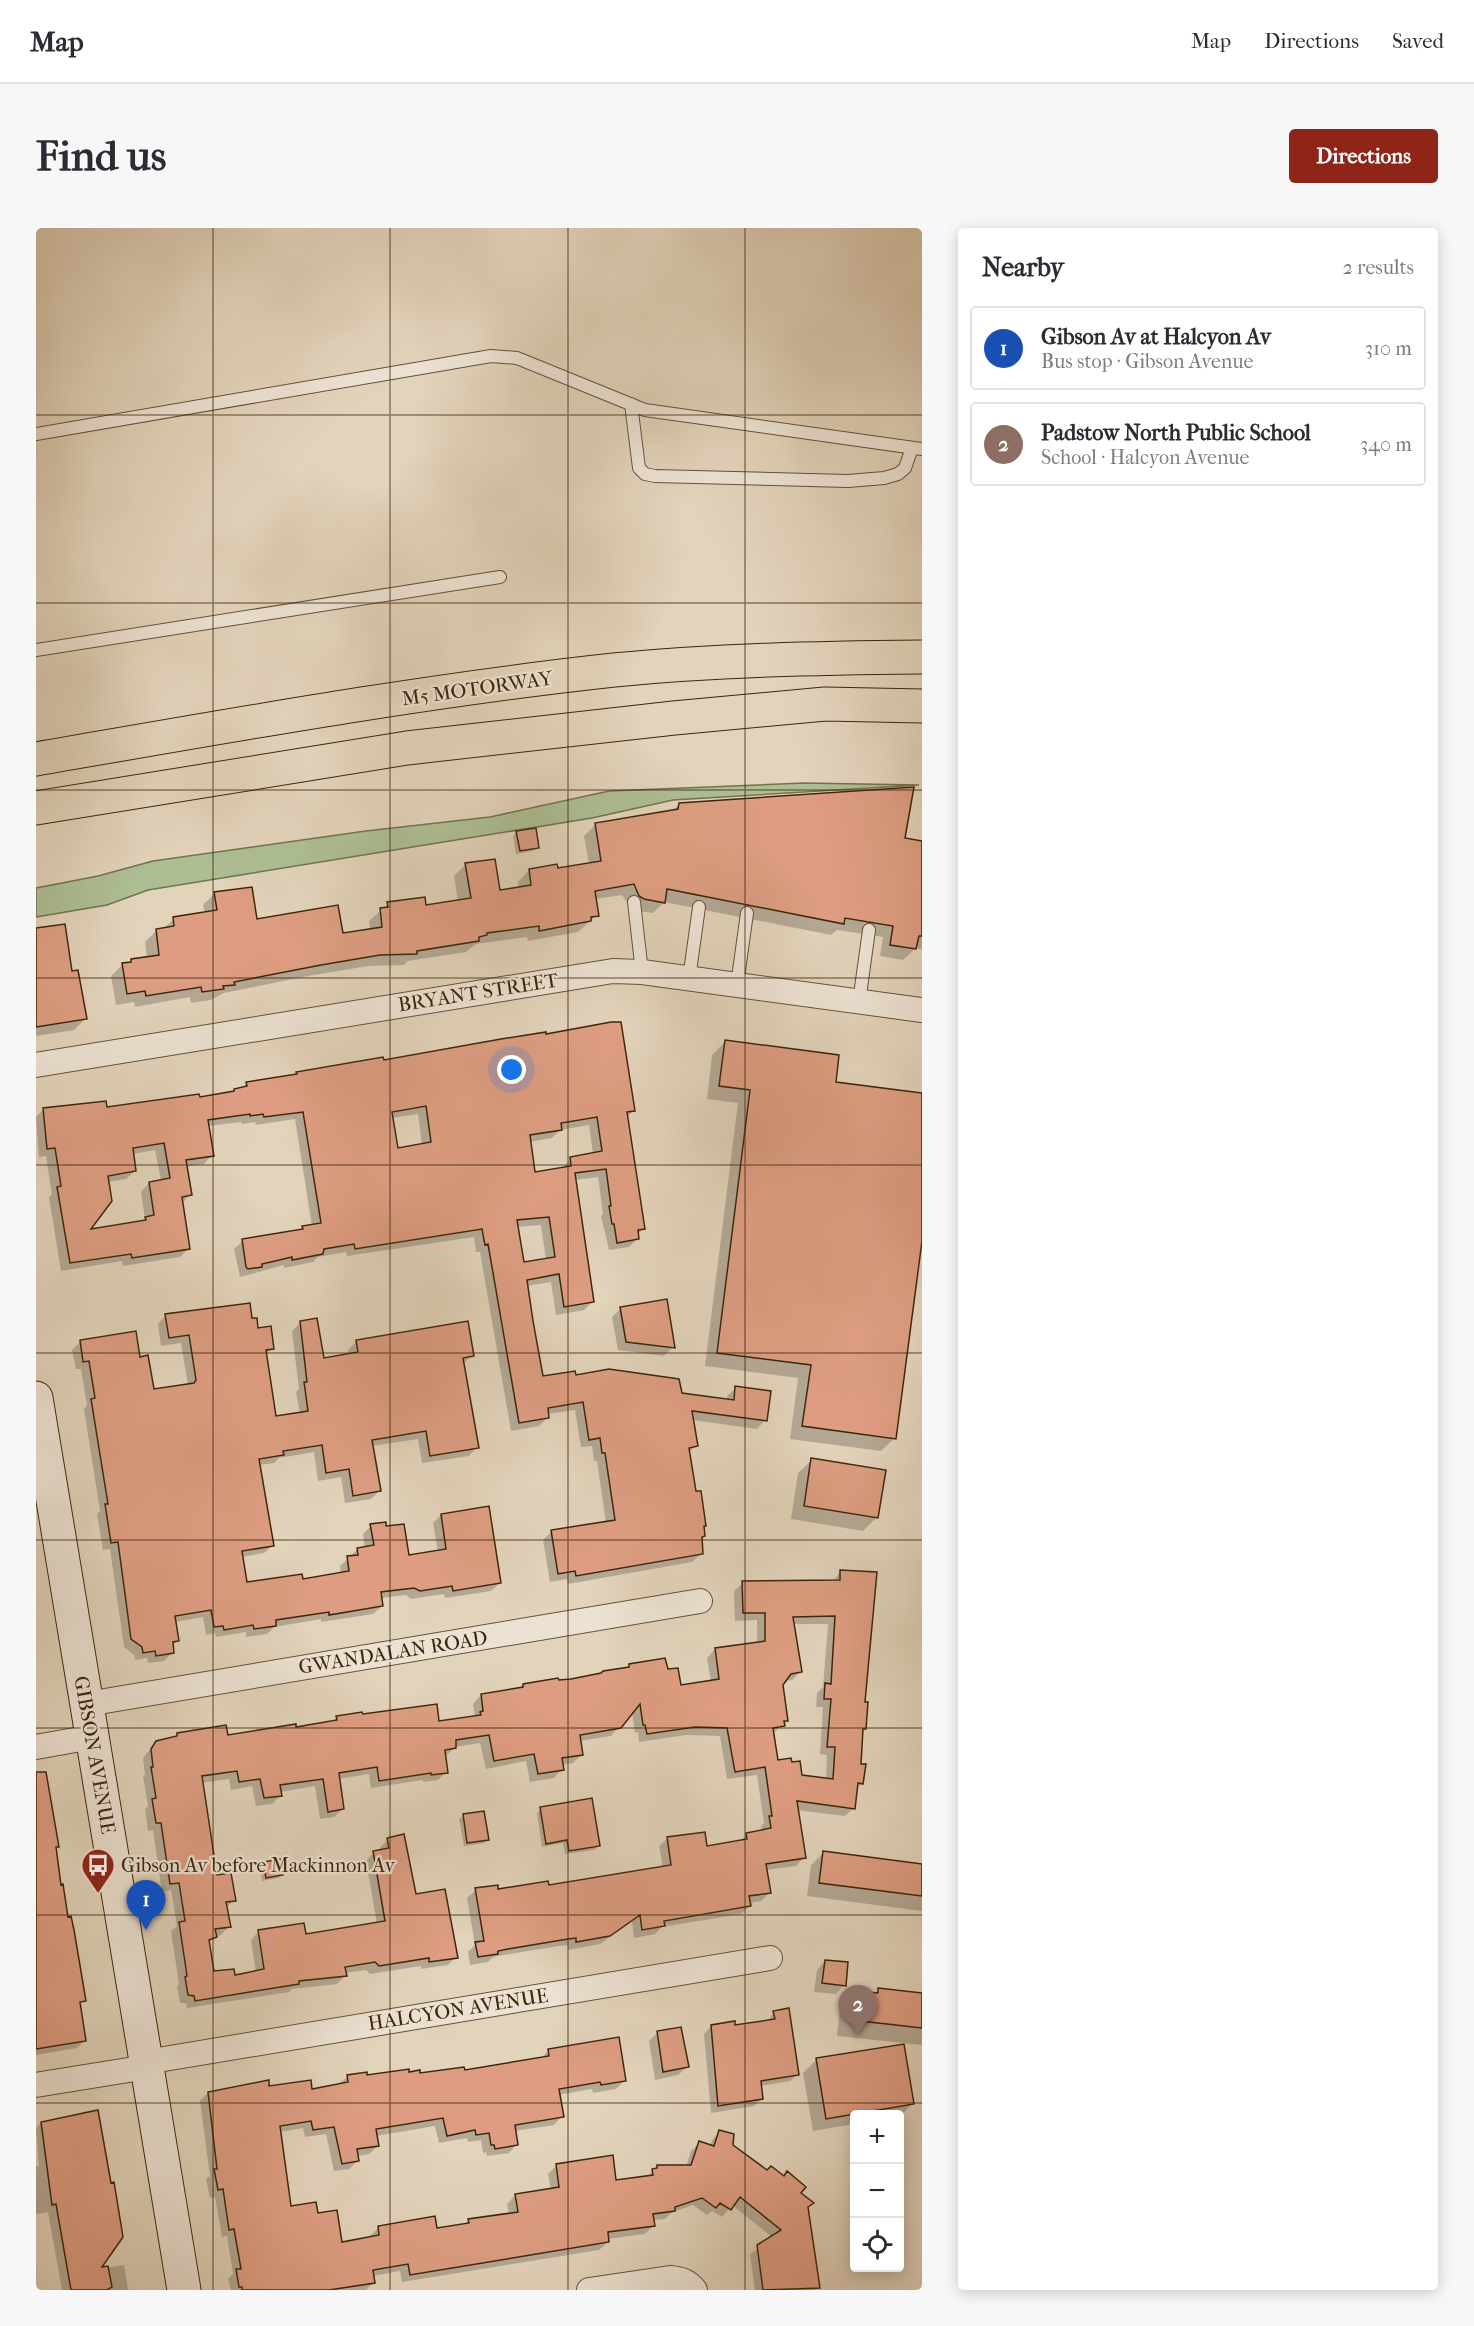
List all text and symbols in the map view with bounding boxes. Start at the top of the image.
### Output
text: Map [30,25,84,58]
text: Map [1191,29,1231,53]
text: Directions [1264,29,1359,53]
text: Saved [1392,29,1444,53]
button: Directions [1289,129,1438,183]
text: Find us [36,132,166,181]
text: Nearby [982,252,1064,283]
text: 2 results [1343,256,1414,279]
text: Gibson Av at Halcyon Av [1041,324,1271,350]
text: 1 [1000,337,1007,360]
text: 310 m [1365,337,1412,360]
text: Bus stop · Gibson Avenue [1041,350,1253,373]
text: Padstow North Public School [1041,420,1311,446]
text: 2 [998,433,1009,456]
text: 340 m [1360,433,1412,456]
text: School · Halcyon Avenue [1041,446,1249,469]
street label: M5 MOTORWAY [400,666,555,710]
street label: BRYANT STREET [396,968,560,1016]
your location [497,1055,526,1084]
street label: GWANDALAN ROAD [297,1626,489,1679]
street label: GIBSON AVENUE [69,1674,120,1836]
bus stop icon: Gibson Av before Mackinnon Av [80,1847,116,1894]
place label: Gibson Av before Mackinnon Av [121,1854,396,1877]
pin: 1 [126,1880,166,1930]
street label: HALCYON AVENUE [366,1984,550,2035]
pin: 2 [838,1986,878,2035]
map controls [850,2110,904,2272]
button: + [850,2110,904,2164]
button: − [850,2164,904,2218]
button: locate [850,2218,904,2272]

